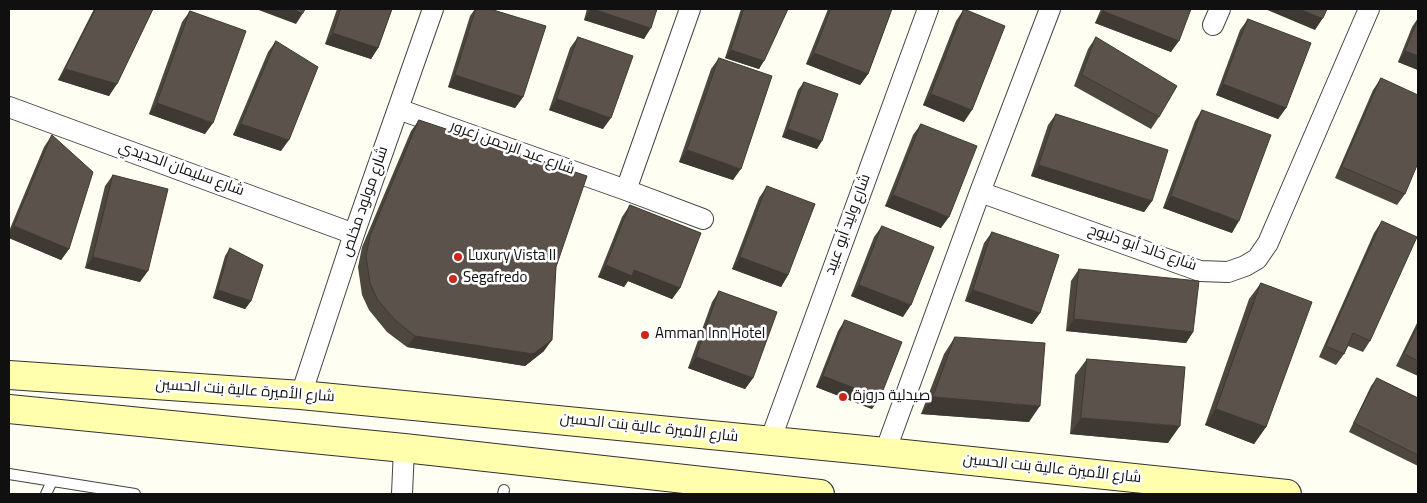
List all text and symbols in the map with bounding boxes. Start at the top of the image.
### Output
street label: شارع عبد الرحمن زعرور [447,118,577,180]
street label: شارع سليمان الحديدي [116,139,246,201]
street label: شارع مولود مخلص [339,144,393,260]
street label: شارع وليد أبو عبيد [822,172,876,278]
street label: شارع خالد أبو دلبوح [1085,222,1199,276]
place label: Luxury Vista II [468,248,556,266]
marker: Luxury Vista II [452,251,464,263]
place label: Segafredo [463,270,527,288]
marker: Segafredo [447,273,459,285]
place label: Amman Inn Hotel [655,326,765,344]
marker: Amman Inn Hotel [639,329,651,341]
street label: شارع الأميرة عالية بنت الحسين [155,377,335,407]
place label: صيدلية دروزة [853,388,930,406]
marker: صيدلية دروزة [837,391,849,403]
street label: شارع الأميرة عالية بنت الحسين [559,411,739,447]
street label: شارع الأميرة عالية بنت الحسين [962,452,1142,488]

